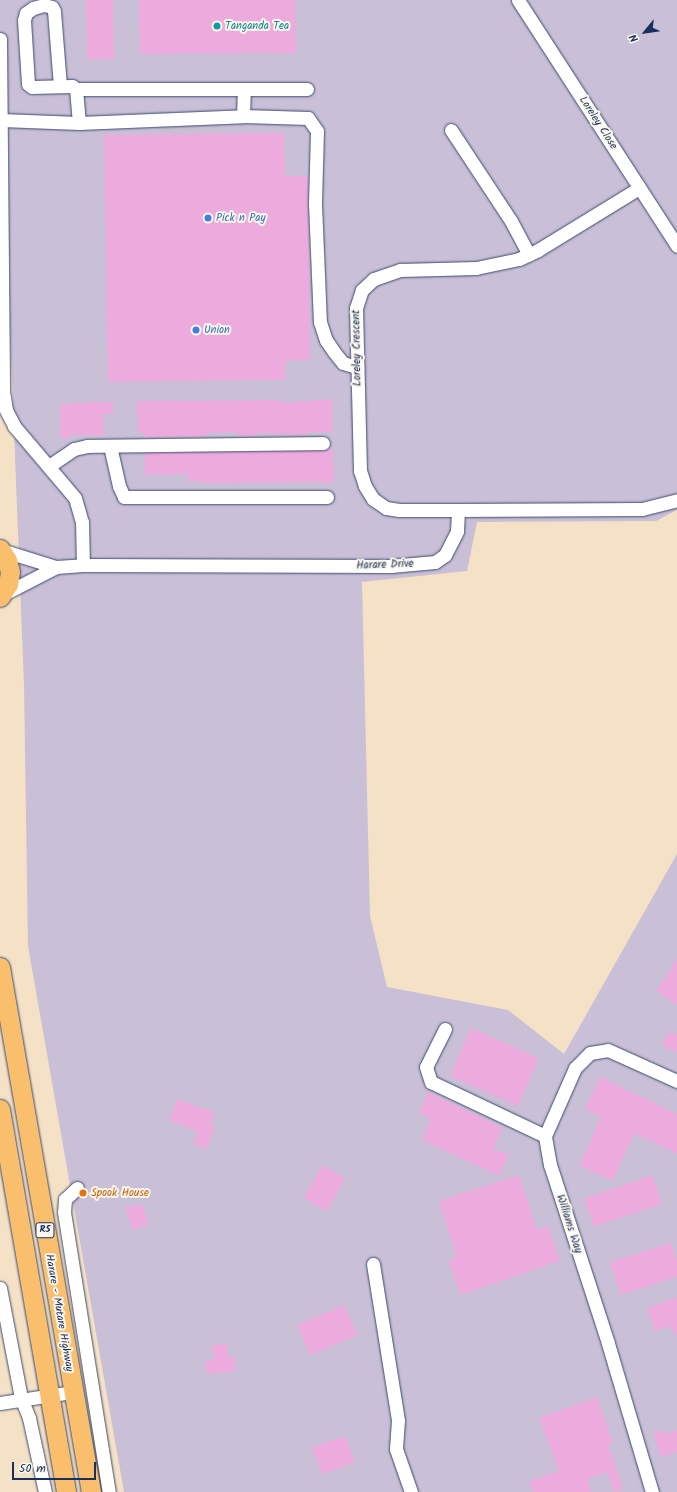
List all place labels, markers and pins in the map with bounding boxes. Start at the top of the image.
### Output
place label: Tanganda Tea [225,19,289,33]
marker: Tanganda Tea [212,21,222,31]
place label: Pick n Pay [216,211,266,225]
marker: Pick n Pay [203,213,213,223]
place label: Union [204,323,230,337]
marker: Union [191,325,201,335]
place label: Spook House [91,1186,149,1200]
marker: Spook House [78,1188,88,1198]

